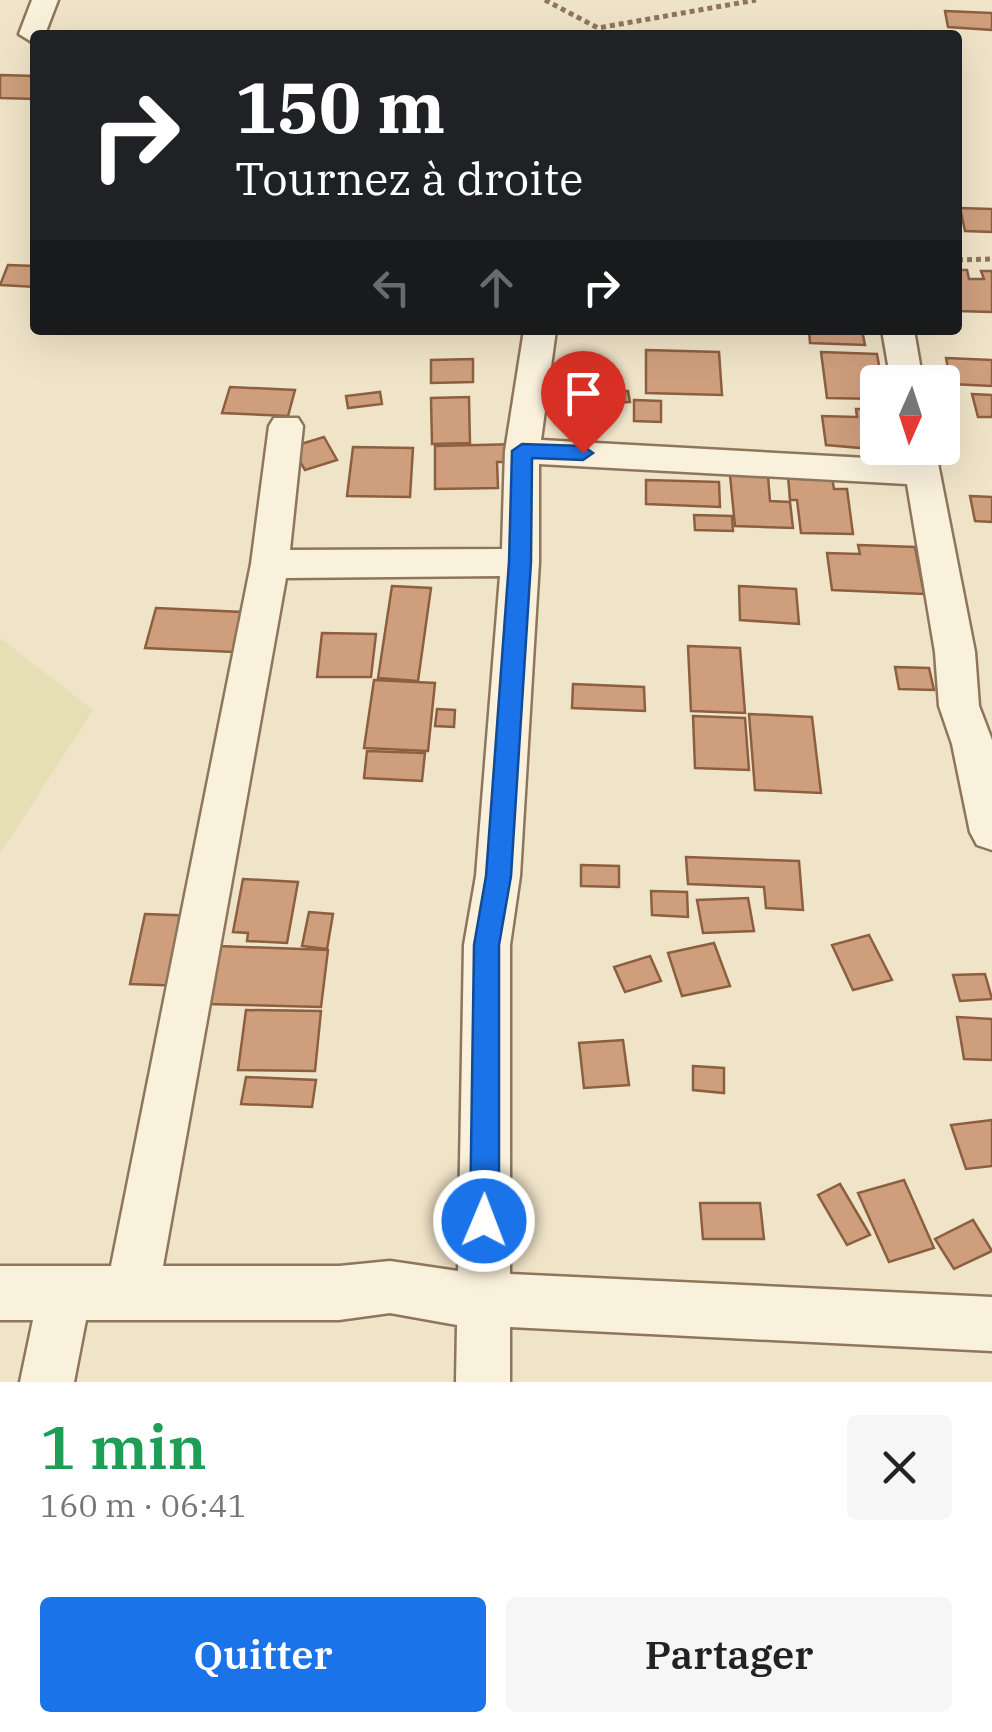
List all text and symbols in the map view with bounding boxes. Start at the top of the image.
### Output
text: 150 m [235,61,445,152]
icon: right [70,70,200,200]
text: Tournez à droite [235,149,583,207]
icon: left [364,260,419,315]
icon: ahead [469,260,524,315]
icon: right [574,260,629,315]
pin [541,351,626,454]
north arrow [860,365,960,465]
map controls [860,365,960,465]
icon: arrive [556,366,611,421]
position arrow [432,1169,536,1273]
text: 1 min [40,1407,207,1486]
button: close [847,1415,952,1520]
text: 160 m · 06:41 [40,1484,247,1526]
button: Quitter [40,1597,486,1712]
button: Partager [506,1597,952,1712]

